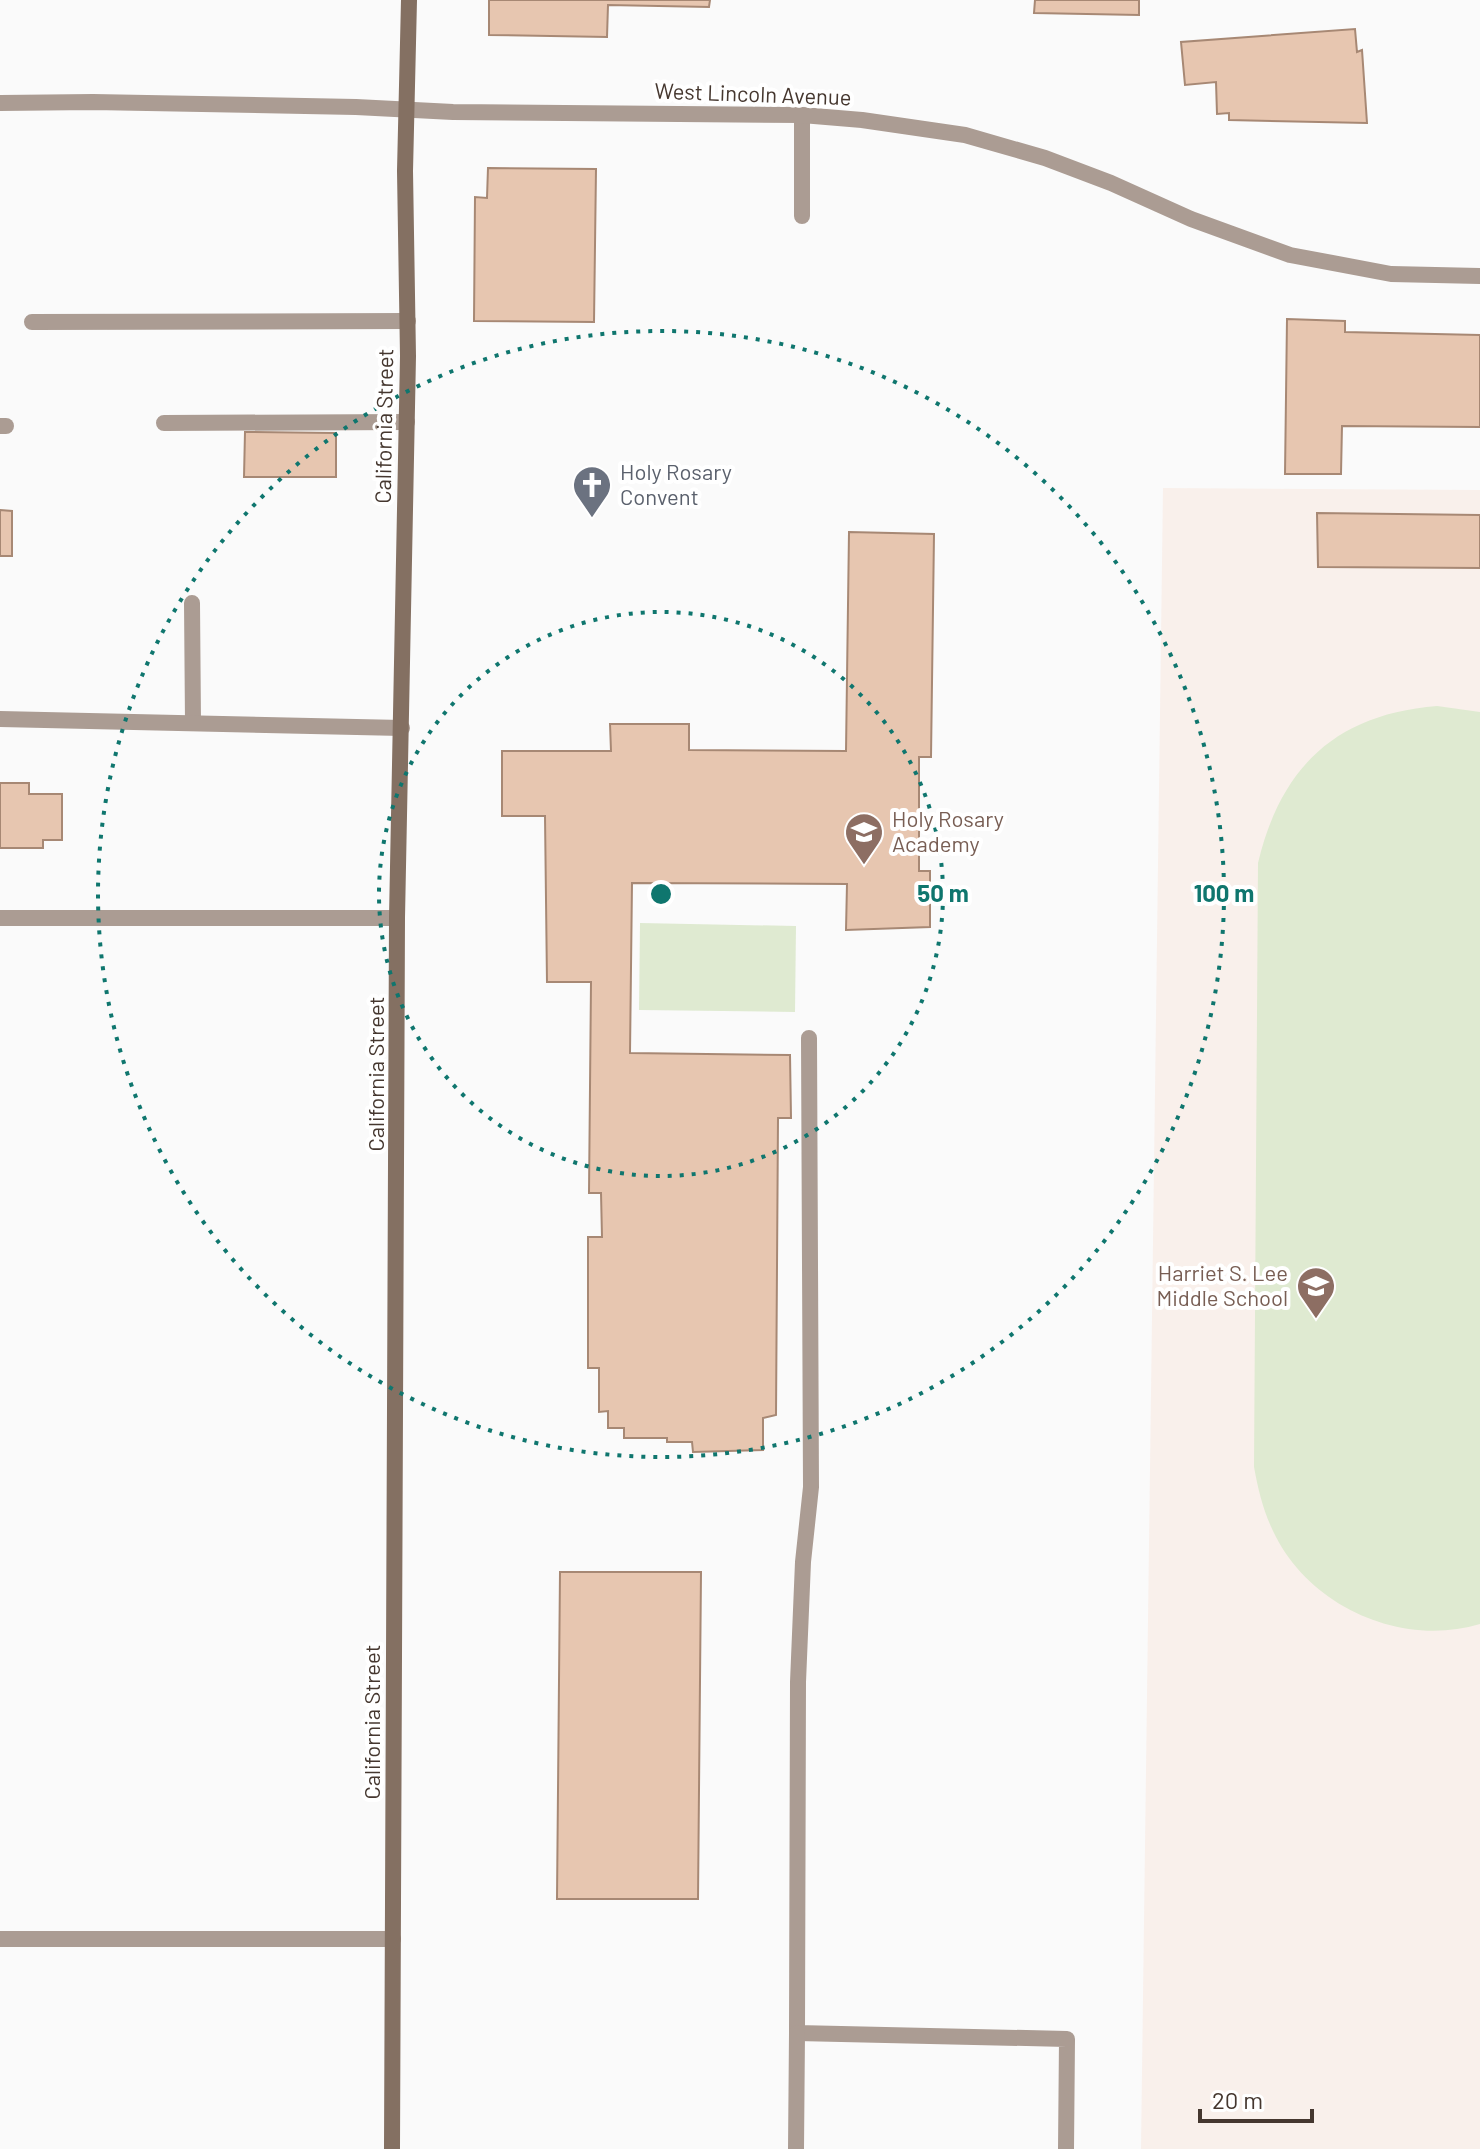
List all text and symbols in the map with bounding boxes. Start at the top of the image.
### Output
street label: West Lincoln Avenue [654,77,852,109]
street label: California Street [369,348,397,504]
place label: Holy Rosary Convent [620,458,732,509]
church icon: Holy Rosary Convent [571,464,613,519]
place label: Holy Rosary Academy [892,805,1004,856]
school or university icon: Holy Rosary Academy [843,811,885,866]
text: 50 m [917,878,969,907]
text: 100 m [1194,878,1254,907]
centre of rings [647,880,675,908]
street label: California Street [362,996,388,1152]
place label: Harriet S. Lee Middle School [1156,1259,1288,1310]
school or university icon: Harriet S. Lee Middle School [1295,1265,1337,1320]
street label: California Street [358,1644,384,1800]
scale bar [1200,2073,1312,2123]
text: 20 m [1212,2085,1263,2114]

